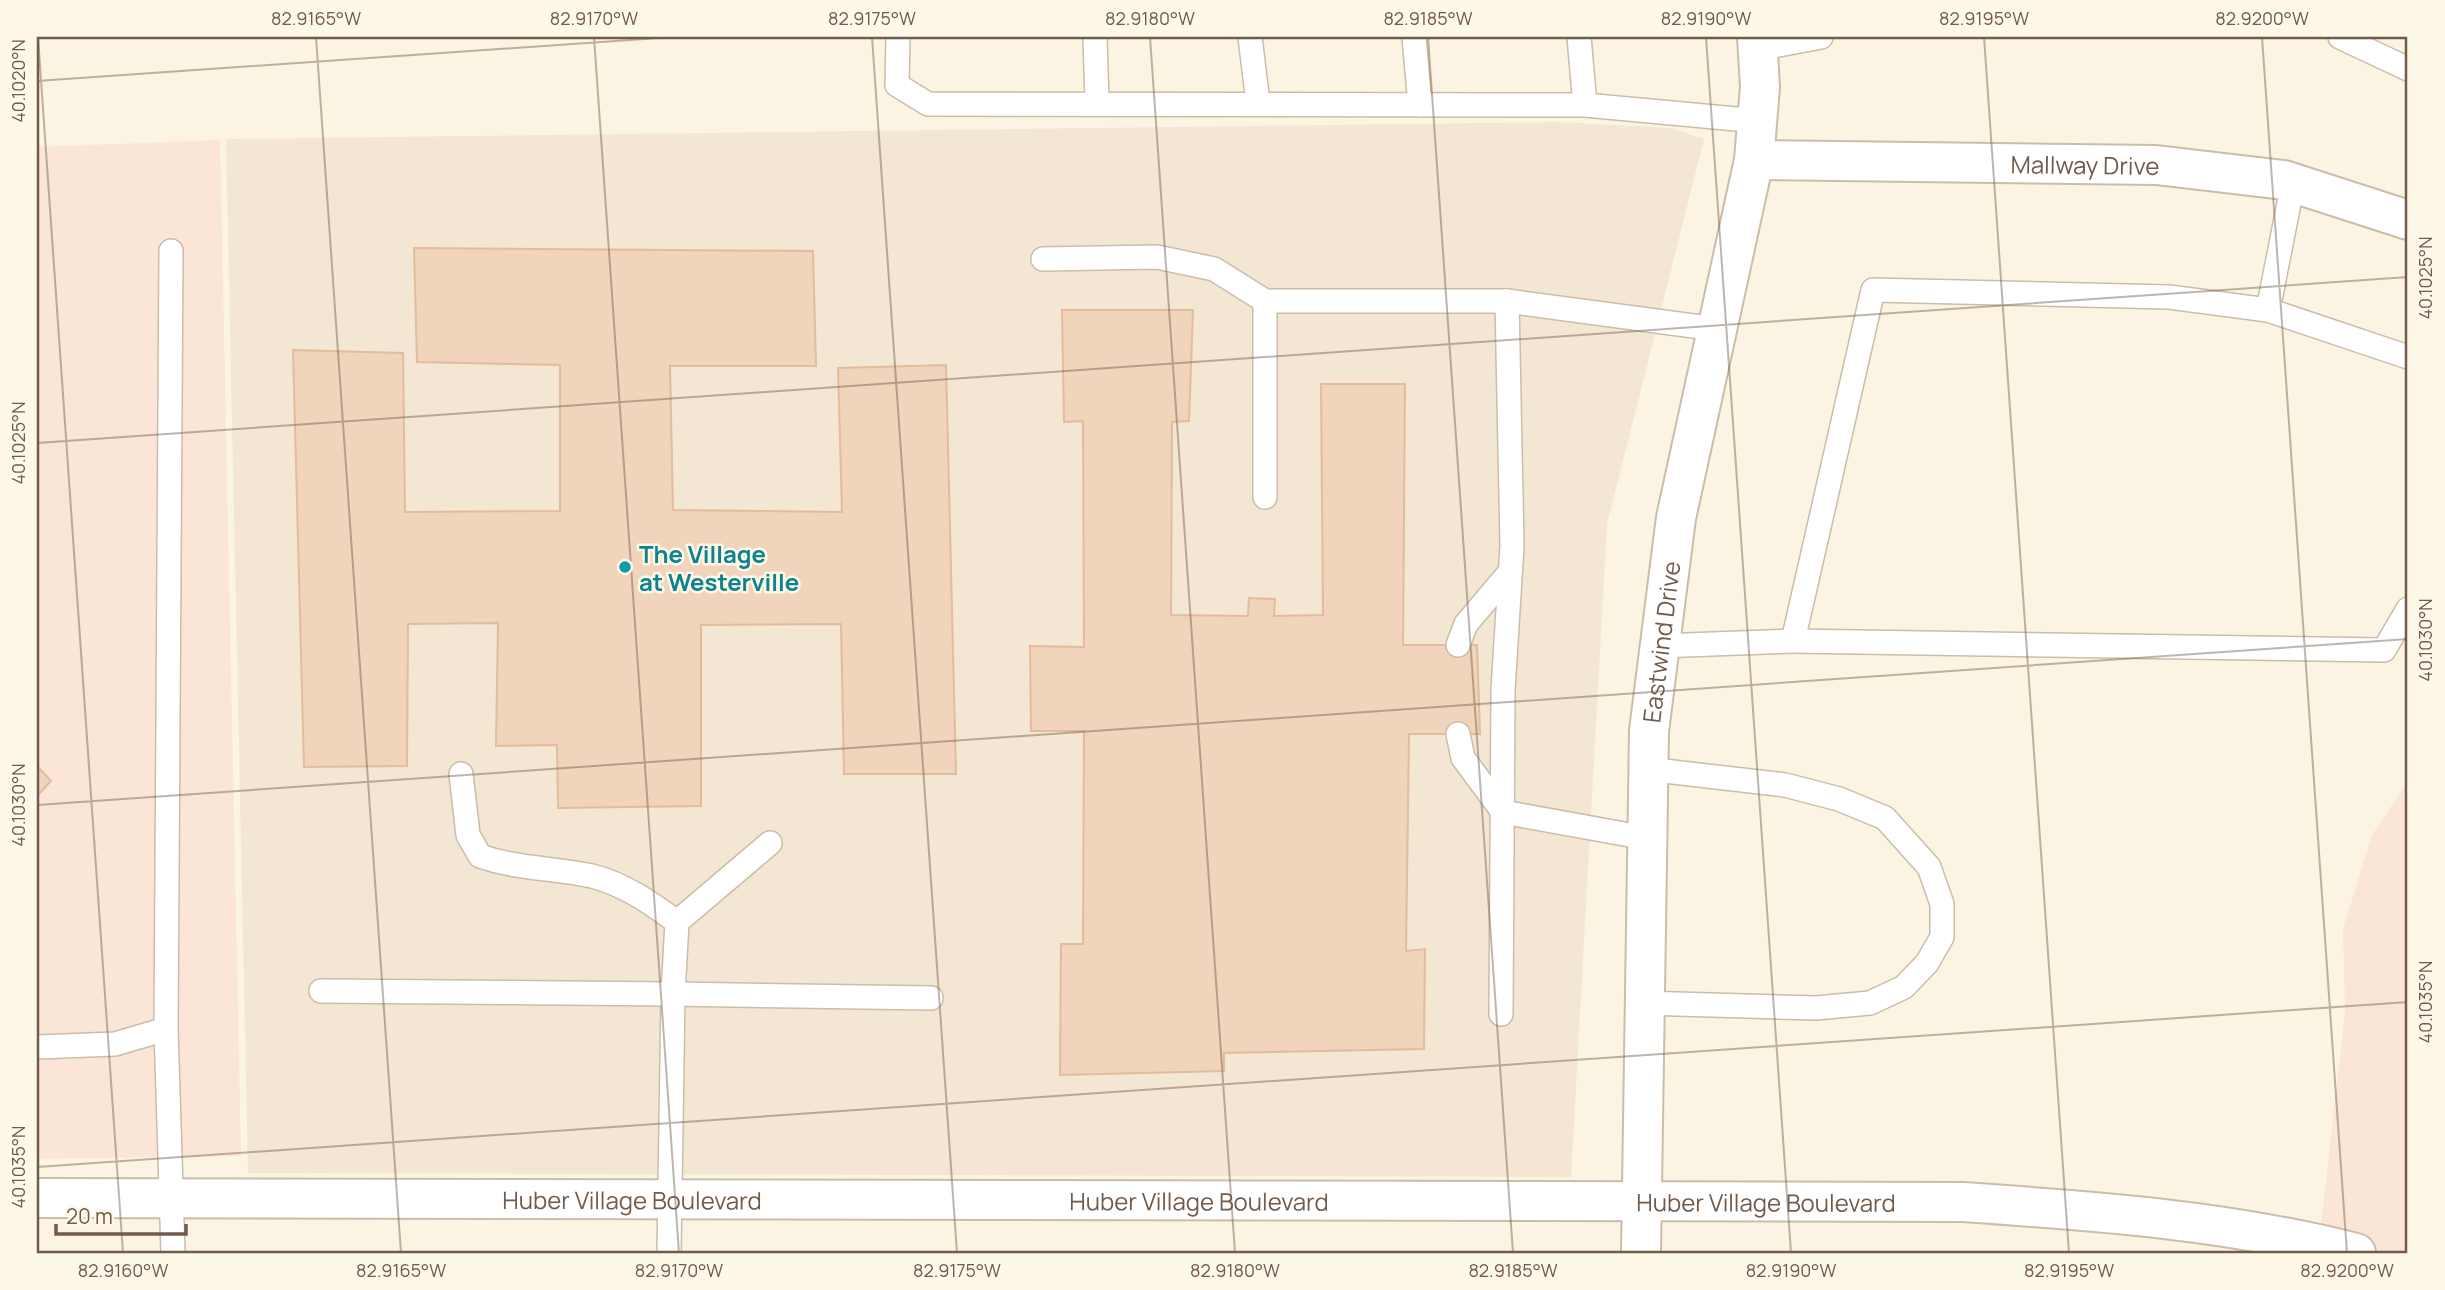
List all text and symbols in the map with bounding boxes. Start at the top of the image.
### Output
text: 82.9165°W [271,6,361,30]
text: 82.9170°W [550,6,638,30]
text: 82.9175°W [828,6,916,30]
text: 82.9180°W [1105,6,1195,30]
text: 82.9185°W [1383,6,1473,30]
text: 82.9190°W [1661,6,1751,30]
text: 82.9195°W [1939,6,2029,30]
text: 82.9200°W [2215,6,2309,30]
text: 40.1020°N [6,39,30,123]
street label: Mallway Drive [2010,147,2160,182]
text: 40.1025°N [2413,236,2437,320]
text: 40.1025°N [6,401,30,485]
place label: The Village at Westerville [639,537,799,598]
marker: The Village at Westerville [617,559,633,575]
street label: Eastwind Drive [1634,559,1687,725]
text: 40.1030°N [2413,598,2437,682]
text: 40.1030°N [6,763,30,847]
text: 40.1035°N [2413,961,2437,1043]
text: 40.1035°N [6,1126,30,1208]
street label: Huber Village Boulevard [502,1182,762,1216]
street label: Huber Village Boulevard [1069,1184,1329,1217]
street label: Huber Village Boulevard [1636,1185,1896,1218]
scale bar [56,1192,186,1236]
text: 20 m [66,1202,113,1230]
text: 82.9160°W [78,1258,168,1282]
text: 82.9165°W [356,1258,446,1282]
text: 82.9170°W [635,1258,723,1282]
text: 82.9175°W [913,1258,1001,1282]
text: 82.9180°W [1190,1258,1280,1282]
text: 82.9185°W [1468,1258,1558,1282]
text: 82.9190°W [1746,1258,1836,1282]
text: 82.9195°W [2024,1258,2114,1282]
text: 82.9200°W [2300,1258,2394,1282]

